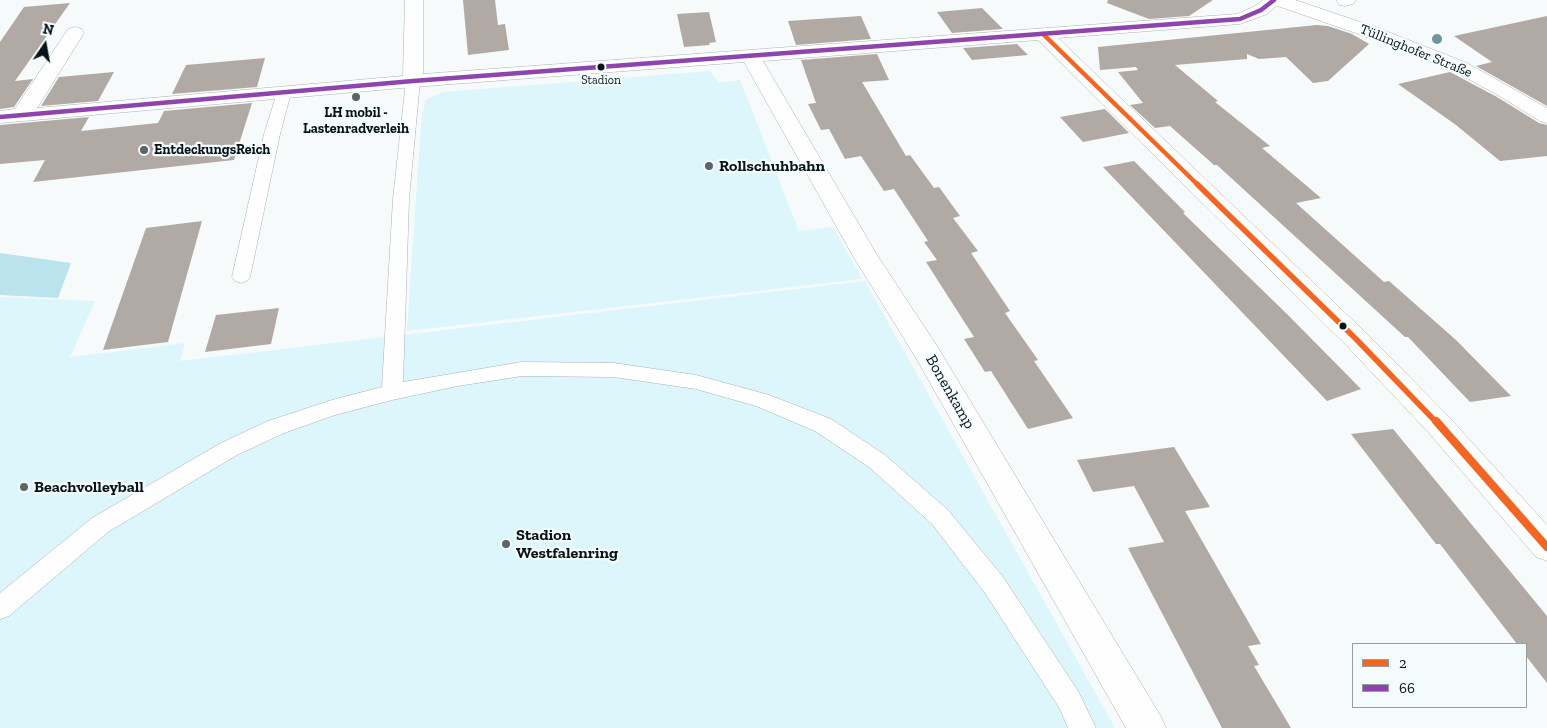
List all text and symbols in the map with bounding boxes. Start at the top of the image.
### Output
north arrow [20,20,70,70]
text: N [41,20,55,39]
street label: Tüllinghofer Straße [1357,21,1475,81]
marker: Stadion [596,62,606,72]
place label: Stadion [581,74,621,88]
marker: LH mobil - Lastenradverleih [350,91,362,103]
place label: LH mobil - Lastenradverleih [303,105,409,138]
place label: EntdeckungsReich [154,142,270,158]
marker: EntdeckungsReich [138,144,150,156]
place label: Rollschuhbahn [719,156,825,176]
marker: Rollschuhbahn [703,160,715,172]
unlabelled marker [1338,321,1348,331]
street label: Bonenkamp [921,352,979,432]
place label: Beachvolleyball [34,477,144,497]
marker: Beachvolleyball [18,481,30,493]
place label: Stadion Westfalenring [516,525,618,563]
marker: Stadion Westfalenring [500,538,512,550]
legend [1352,643,1527,708]
text: 2 [1399,654,1407,672]
text: 66 [1399,679,1415,697]

